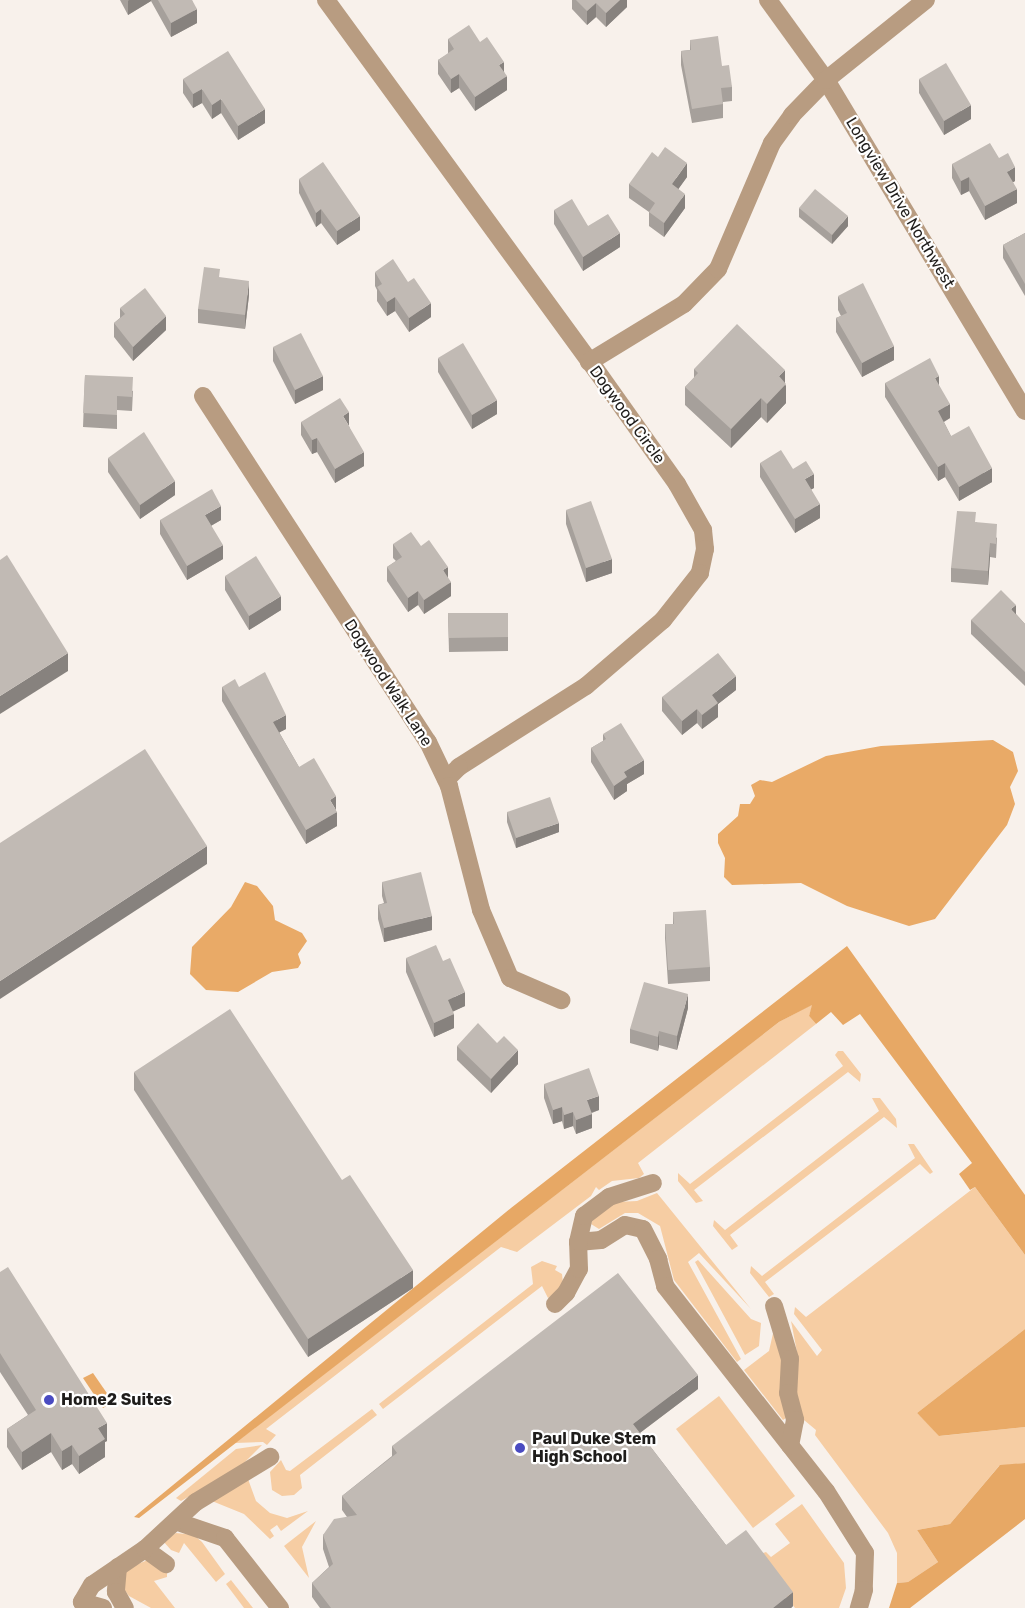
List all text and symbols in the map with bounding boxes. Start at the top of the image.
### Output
street label: Longview Drive Northwest [841,114,959,292]
street label: Dogwood Circle [585,362,669,468]
street label: Dogwood Walk Lane [340,616,436,750]
place label: Home2 Suites [61,1390,172,1410]
marker: Home2 Suites [42,1393,56,1407]
place label: Paul Duke Stem High School [532,1429,656,1467]
marker: Paul Duke Stem High School [513,1441,527,1455]

